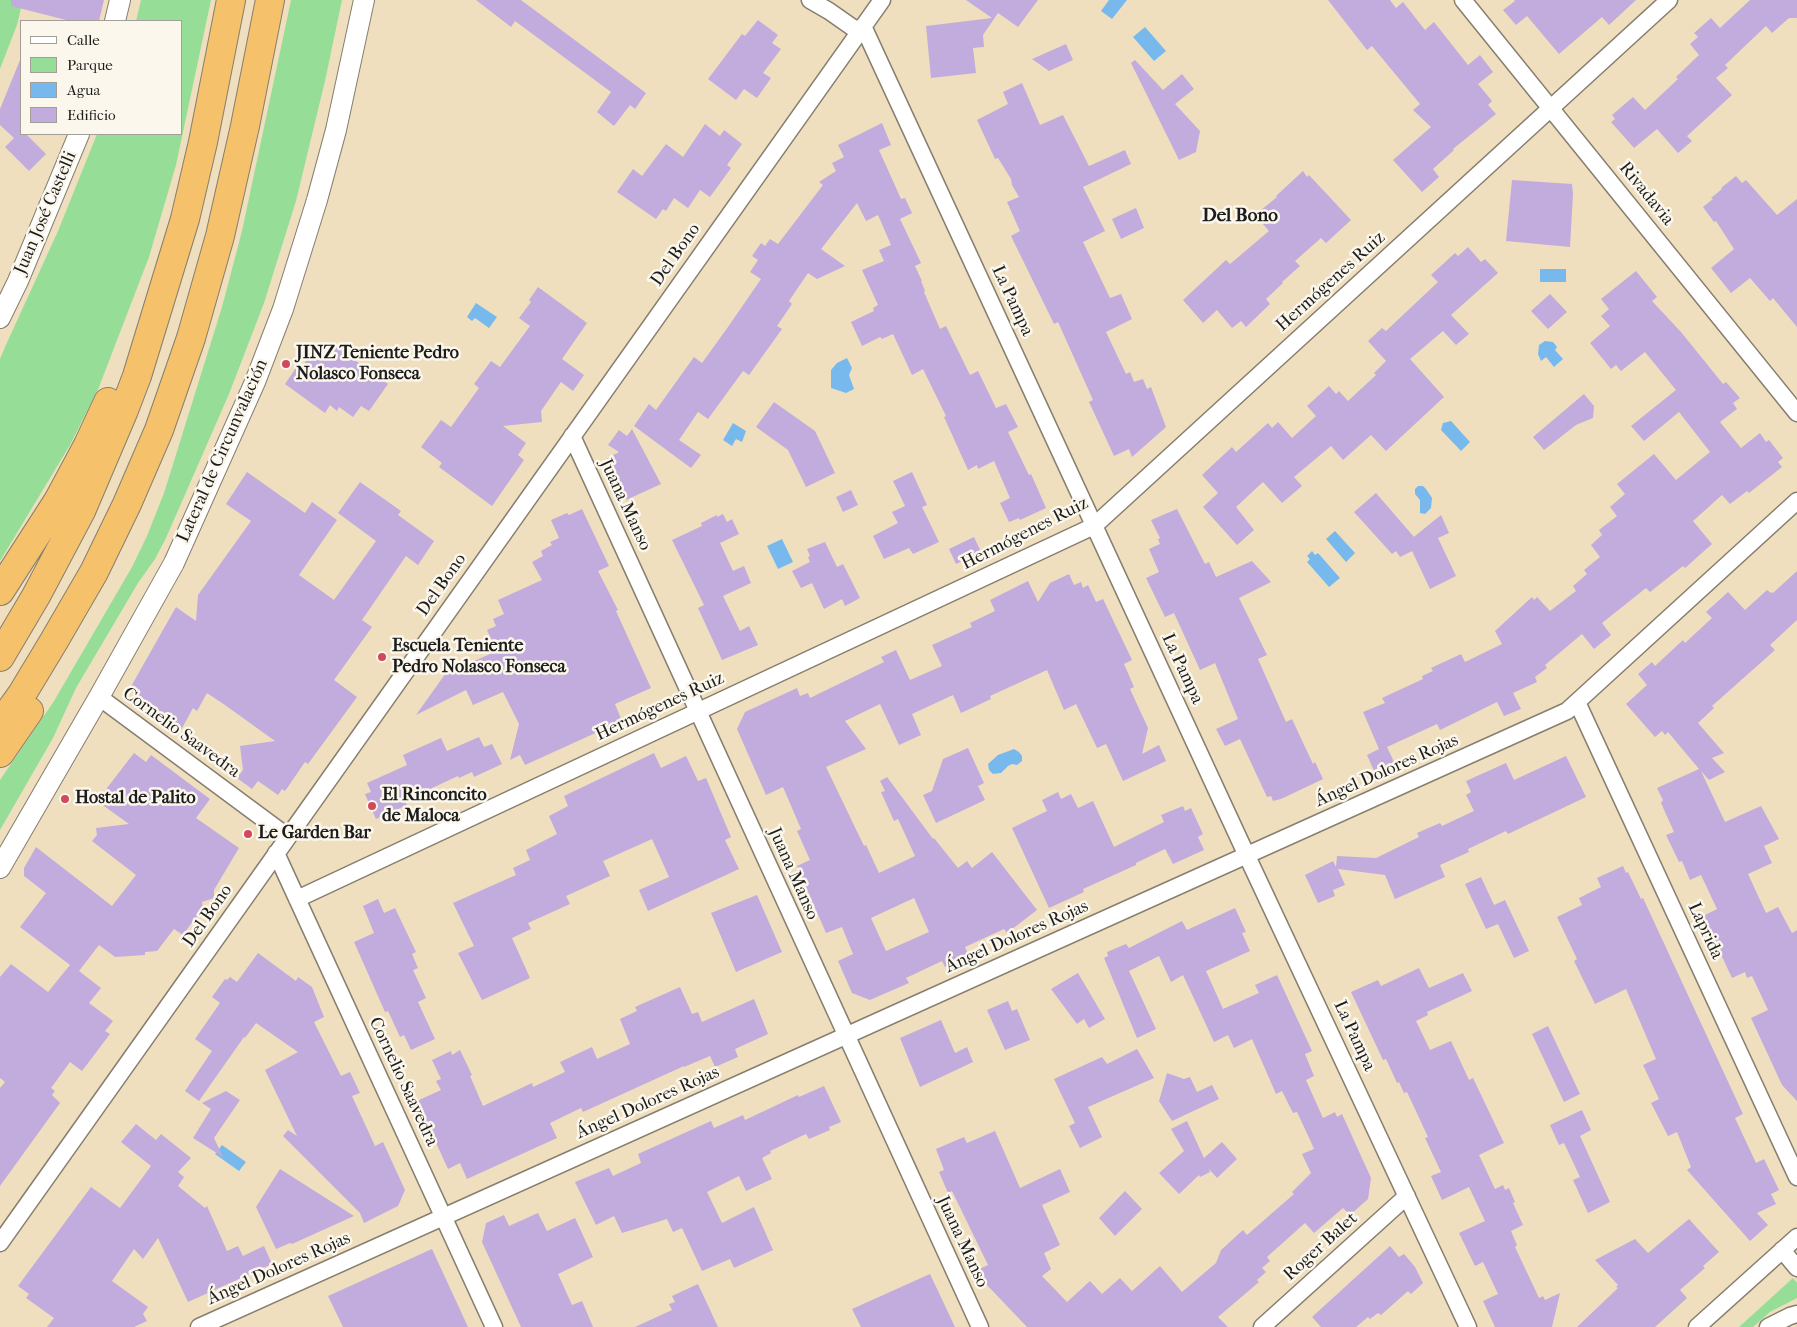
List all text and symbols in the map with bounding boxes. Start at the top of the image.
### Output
legend [20,20,182,135]
text: Calle [67,31,100,49]
text: Parque [67,56,113,74]
text: Agua [67,81,100,99]
text: Edificio [67,106,116,124]
street label: Juan José Castelli [10,148,82,278]
street label: Rivadavia [1614,158,1678,230]
district label: Del Bono [1202,205,1278,227]
street label: Del Bono [647,219,705,291]
street label: Hermógenes Ruiz [1272,227,1390,337]
street label: La Pampa [986,262,1038,340]
place label: JINZ Teniente Pedro Nolasco Fonseca [296,343,459,386]
street label: Lateral de Circunvalación [173,356,273,546]
marker: JINZ Teniente Pedro Nolasco Fonseca [280,358,292,370]
street label: Juana Manso [594,456,656,554]
street label: Hermógenes Ruiz [958,493,1092,575]
street label: Del Bono [413,549,471,621]
street label: La Pampa [1156,630,1208,708]
place label: Escuela Teniente Pedro Nolasco Fonseca [392,636,566,679]
marker: Escuela Teniente Pedro Nolasco Fonseca [376,651,388,663]
street label: Hermógenes Ruiz [592,668,728,746]
street label: Cornelio Saavedra [118,683,244,783]
street label: Ángel Dolores Rojas [1312,730,1462,812]
place label: El Rinconcito de Maloca [382,785,487,828]
place label: Hostal de Palito [75,788,196,810]
marker: Hostal de Palito [59,793,71,805]
marker: El Rinconcito de Maloca [366,800,378,812]
place label: Le Garden Bar [258,823,371,845]
street label: Juana Manso [763,825,823,923]
marker: Le Garden Bar [242,828,254,840]
street label: Del Bono [179,880,237,952]
street label: Ángel Dolores Rojas [942,896,1092,978]
street label: Laprida [1683,899,1727,963]
street label: La Pampa [1328,997,1380,1075]
street label: Cornelio Saavedra [364,1014,442,1150]
street label: Ángel Dolores Rojas [573,1062,723,1144]
street label: Juana Manso [931,1193,993,1291]
street label: Roger Balet [1280,1208,1362,1286]
street label: Ángel Dolores Rojas [204,1228,354,1310]

